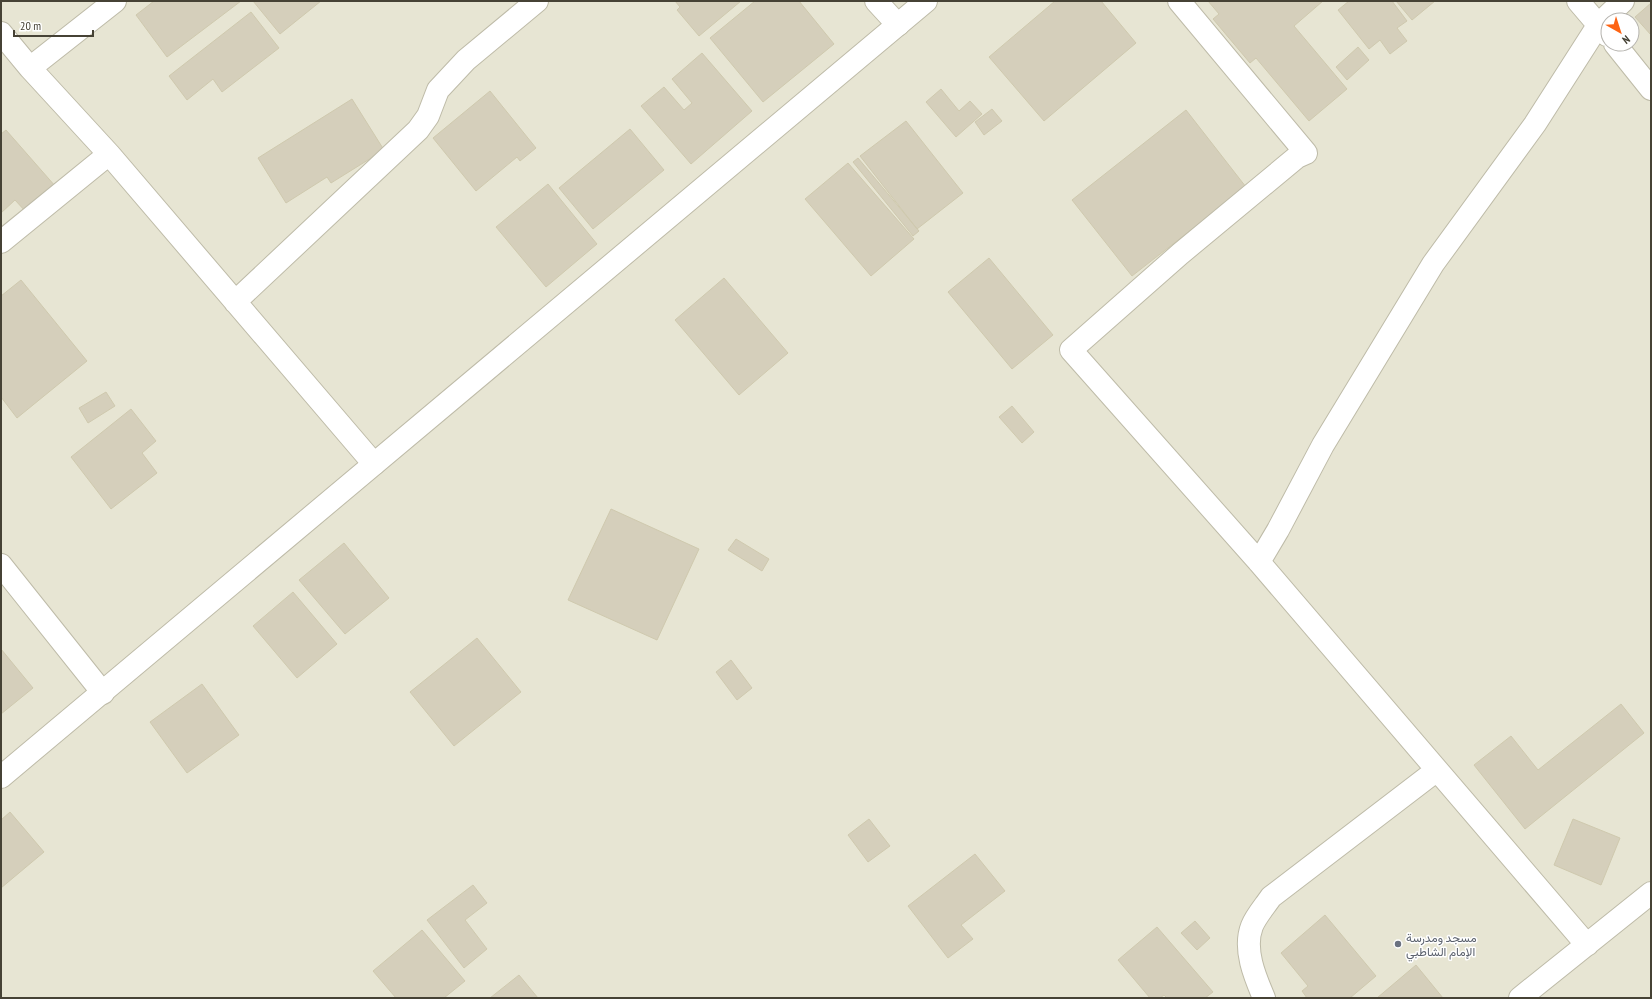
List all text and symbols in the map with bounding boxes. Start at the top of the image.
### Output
scale bar [14,12,93,38]
north arrow [1600,12,1640,52]
text: 20 m [20,18,41,33]
text: N [1620,32,1633,47]
place label: مسجد ومدرسة الإمام الشاطبي [1406,930,1477,962]
marker: مسجد ومدرسة الإمام الشاطبي [1393,939,1403,949]

